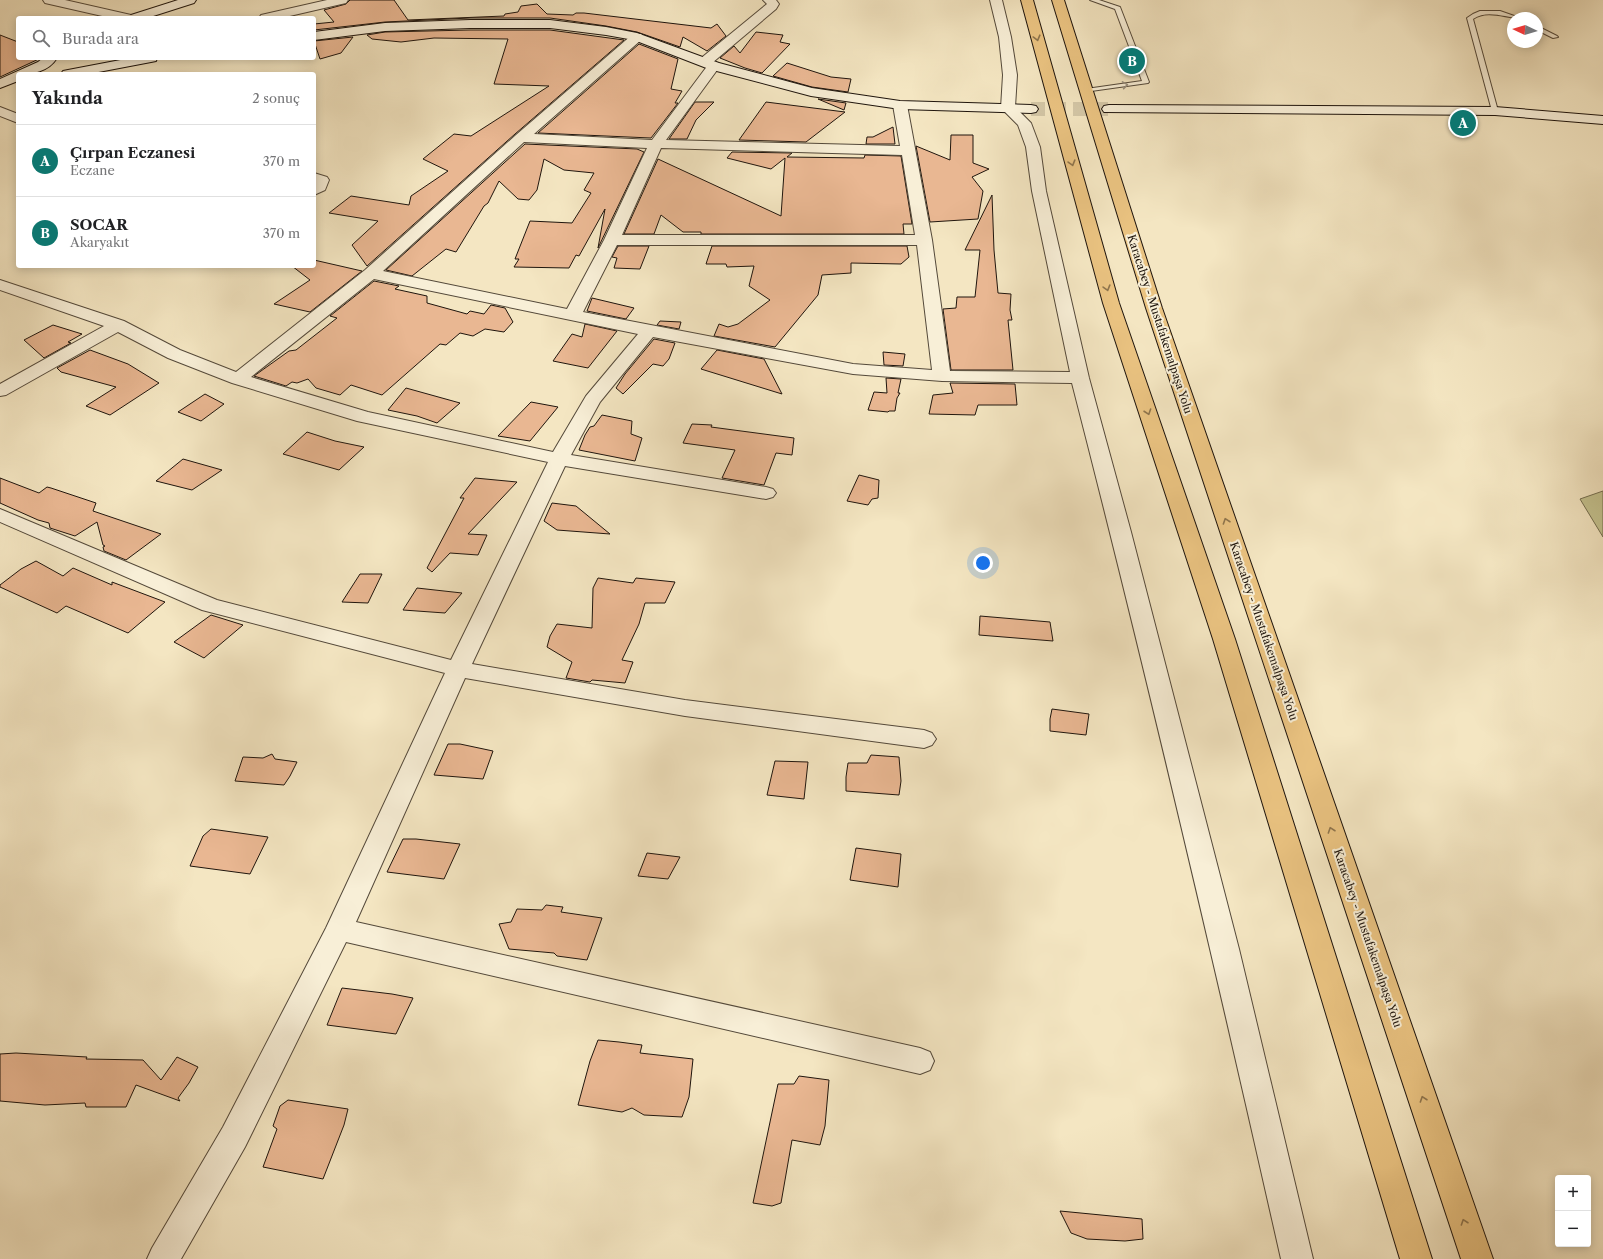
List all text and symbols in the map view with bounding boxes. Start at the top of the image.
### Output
north arrow [1507,12,1543,48]
search box [16,16,316,60]
icon: search [30,27,52,49]
text: Burada ara [62,29,139,48]
one-way arrow [1033,34,1041,41]
pin: B [1119,46,1145,76]
one-way arrow [1122,81,1128,90]
text: Yakında [32,88,103,108]
text: 2 sonuç [252,90,300,106]
pin: A [1450,108,1476,138]
text: Çırpan Eczanesi [70,143,195,162]
text: A [40,153,50,169]
text: 370 m [263,153,300,169]
one-way arrow [1067,159,1076,166]
text: Eczane [70,162,115,178]
text: SOCAR [70,215,128,234]
text: B [40,225,50,241]
text: 370 m [263,225,300,241]
street label: Karacabey - Mustafakemalpaşa Yolu [1124,233,1196,416]
text: Akaryakıt [70,234,129,250]
one-way arrow [1102,284,1111,291]
one-way arrow [1143,408,1152,415]
one-way arrow [1223,518,1231,525]
street label: Karacabey - Mustafakemalpaşa Yolu [1227,540,1301,722]
your location [973,553,993,573]
one-way arrow [1328,827,1336,834]
street label: Karacabey - Mustafakemalpaşa Yolu [1331,847,1405,1029]
one-way arrow [1419,1096,1427,1103]
map controls [1555,1175,1591,1247]
button: + [1555,1175,1591,1211]
button: − [1555,1211,1591,1247]
one-way arrow [1461,1219,1469,1226]

